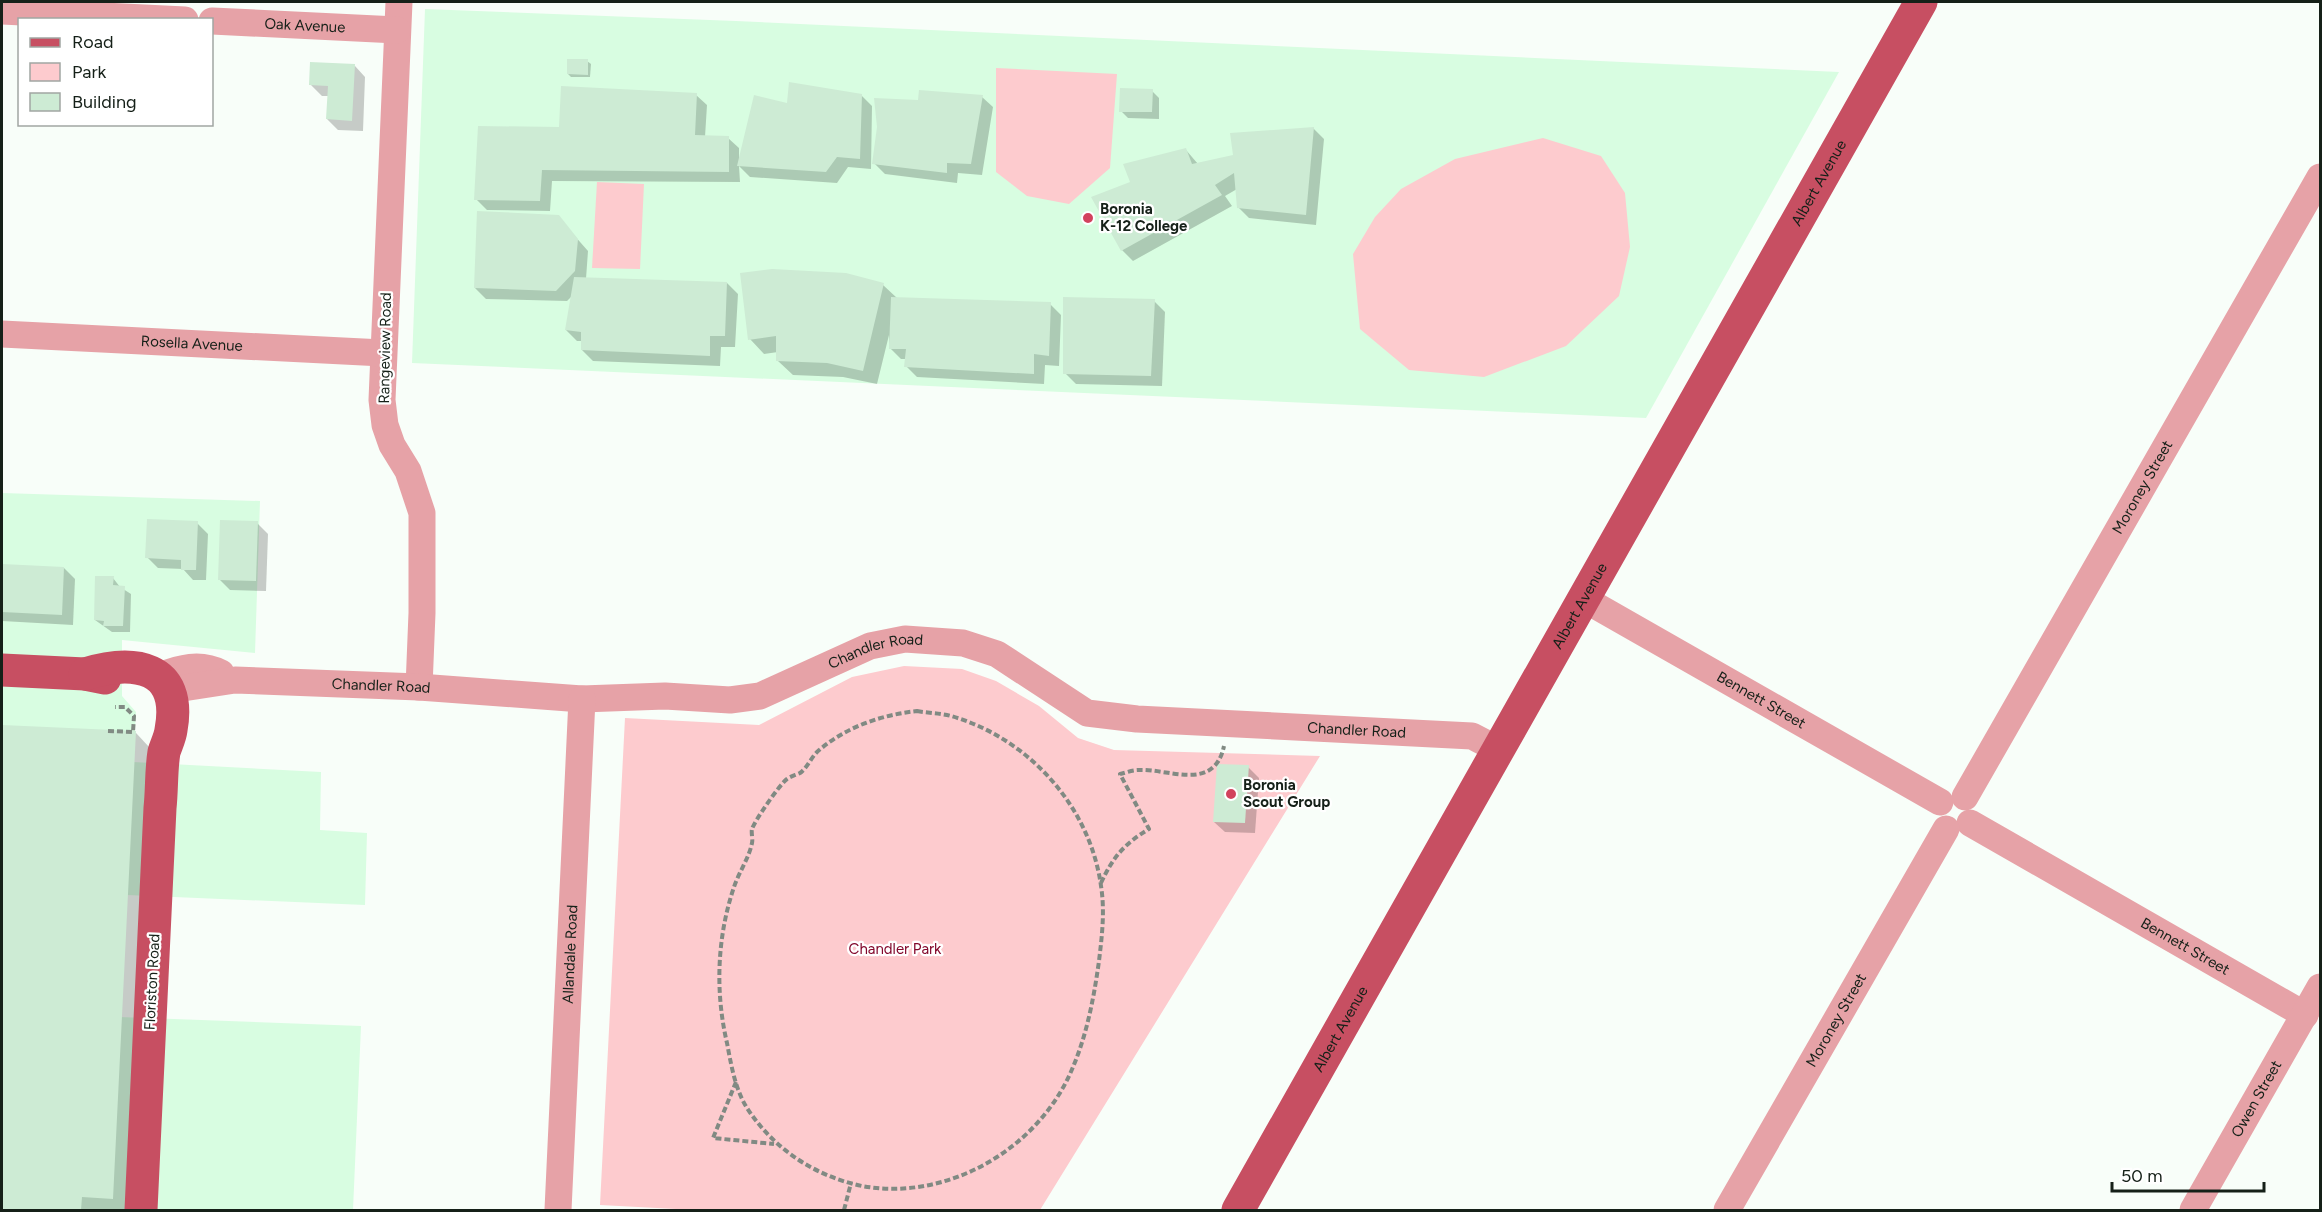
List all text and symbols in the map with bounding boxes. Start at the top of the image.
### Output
street label: Oak Avenue [264,15,346,36]
legend [18,18,213,126]
text: Road [72,31,113,53]
text: Park [72,61,107,83]
text: Building [72,91,137,113]
street label: Albert Avenue [1787,137,1850,229]
place label: Boronia K-12 College [1100,200,1188,235]
marker: Boronia K-12 College [1081,211,1095,225]
street label: Rangeview Road [375,292,395,404]
street label: Rosella Avenue [140,332,243,355]
street label: Moroney Street [2108,437,2177,537]
street label: Albert Avenue [1548,560,1611,652]
street label: Chandler Road [825,630,924,673]
street label: Bennett Street [1714,668,1809,733]
street label: Chandler Road [331,675,431,697]
street label: Chandler Road [1307,719,1406,742]
place label: Boronia Scout Group [1243,776,1330,811]
marker: Boronia Scout Group [1224,787,1238,801]
street label: Allandale Road [559,904,581,1004]
street label: Bennett Street [2138,914,2233,979]
street label: Floriston Road [140,933,164,1031]
park label: Chandler Park [849,940,942,958]
street label: Moroney Street [1802,970,1870,1070]
street label: Albert Avenue [1309,983,1372,1075]
street label: Owen Street [2227,1057,2286,1140]
scale bar [2112,1155,2264,1193]
text: 50 m [2121,1165,2163,1187]

